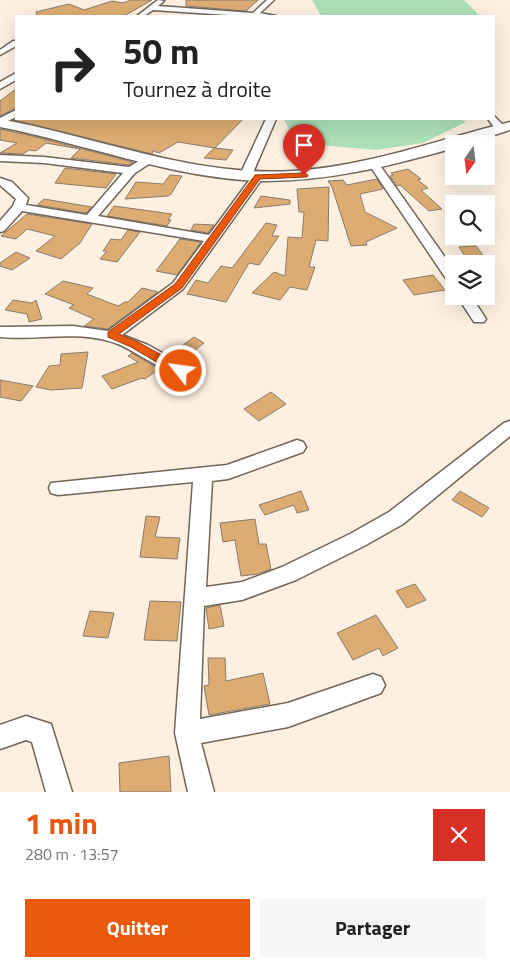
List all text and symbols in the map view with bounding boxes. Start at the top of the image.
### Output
text: 50 m [123,24,199,78]
icon: right [40,35,105,100]
text: Tournez à droite [123,72,271,106]
pin [283,124,325,175]
icon: arrive [290,131,318,159]
north arrow [445,135,495,185]
map controls [445,135,495,305]
button: search [445,195,495,245]
button: layers [445,255,495,305]
position arrow [154,344,206,396]
text: 1 min [25,800,98,846]
button: close [433,809,485,861]
text: 280 m · 13:57 [25,842,119,866]
button: Quitter [25,899,250,957]
button: Partager [260,899,485,957]

